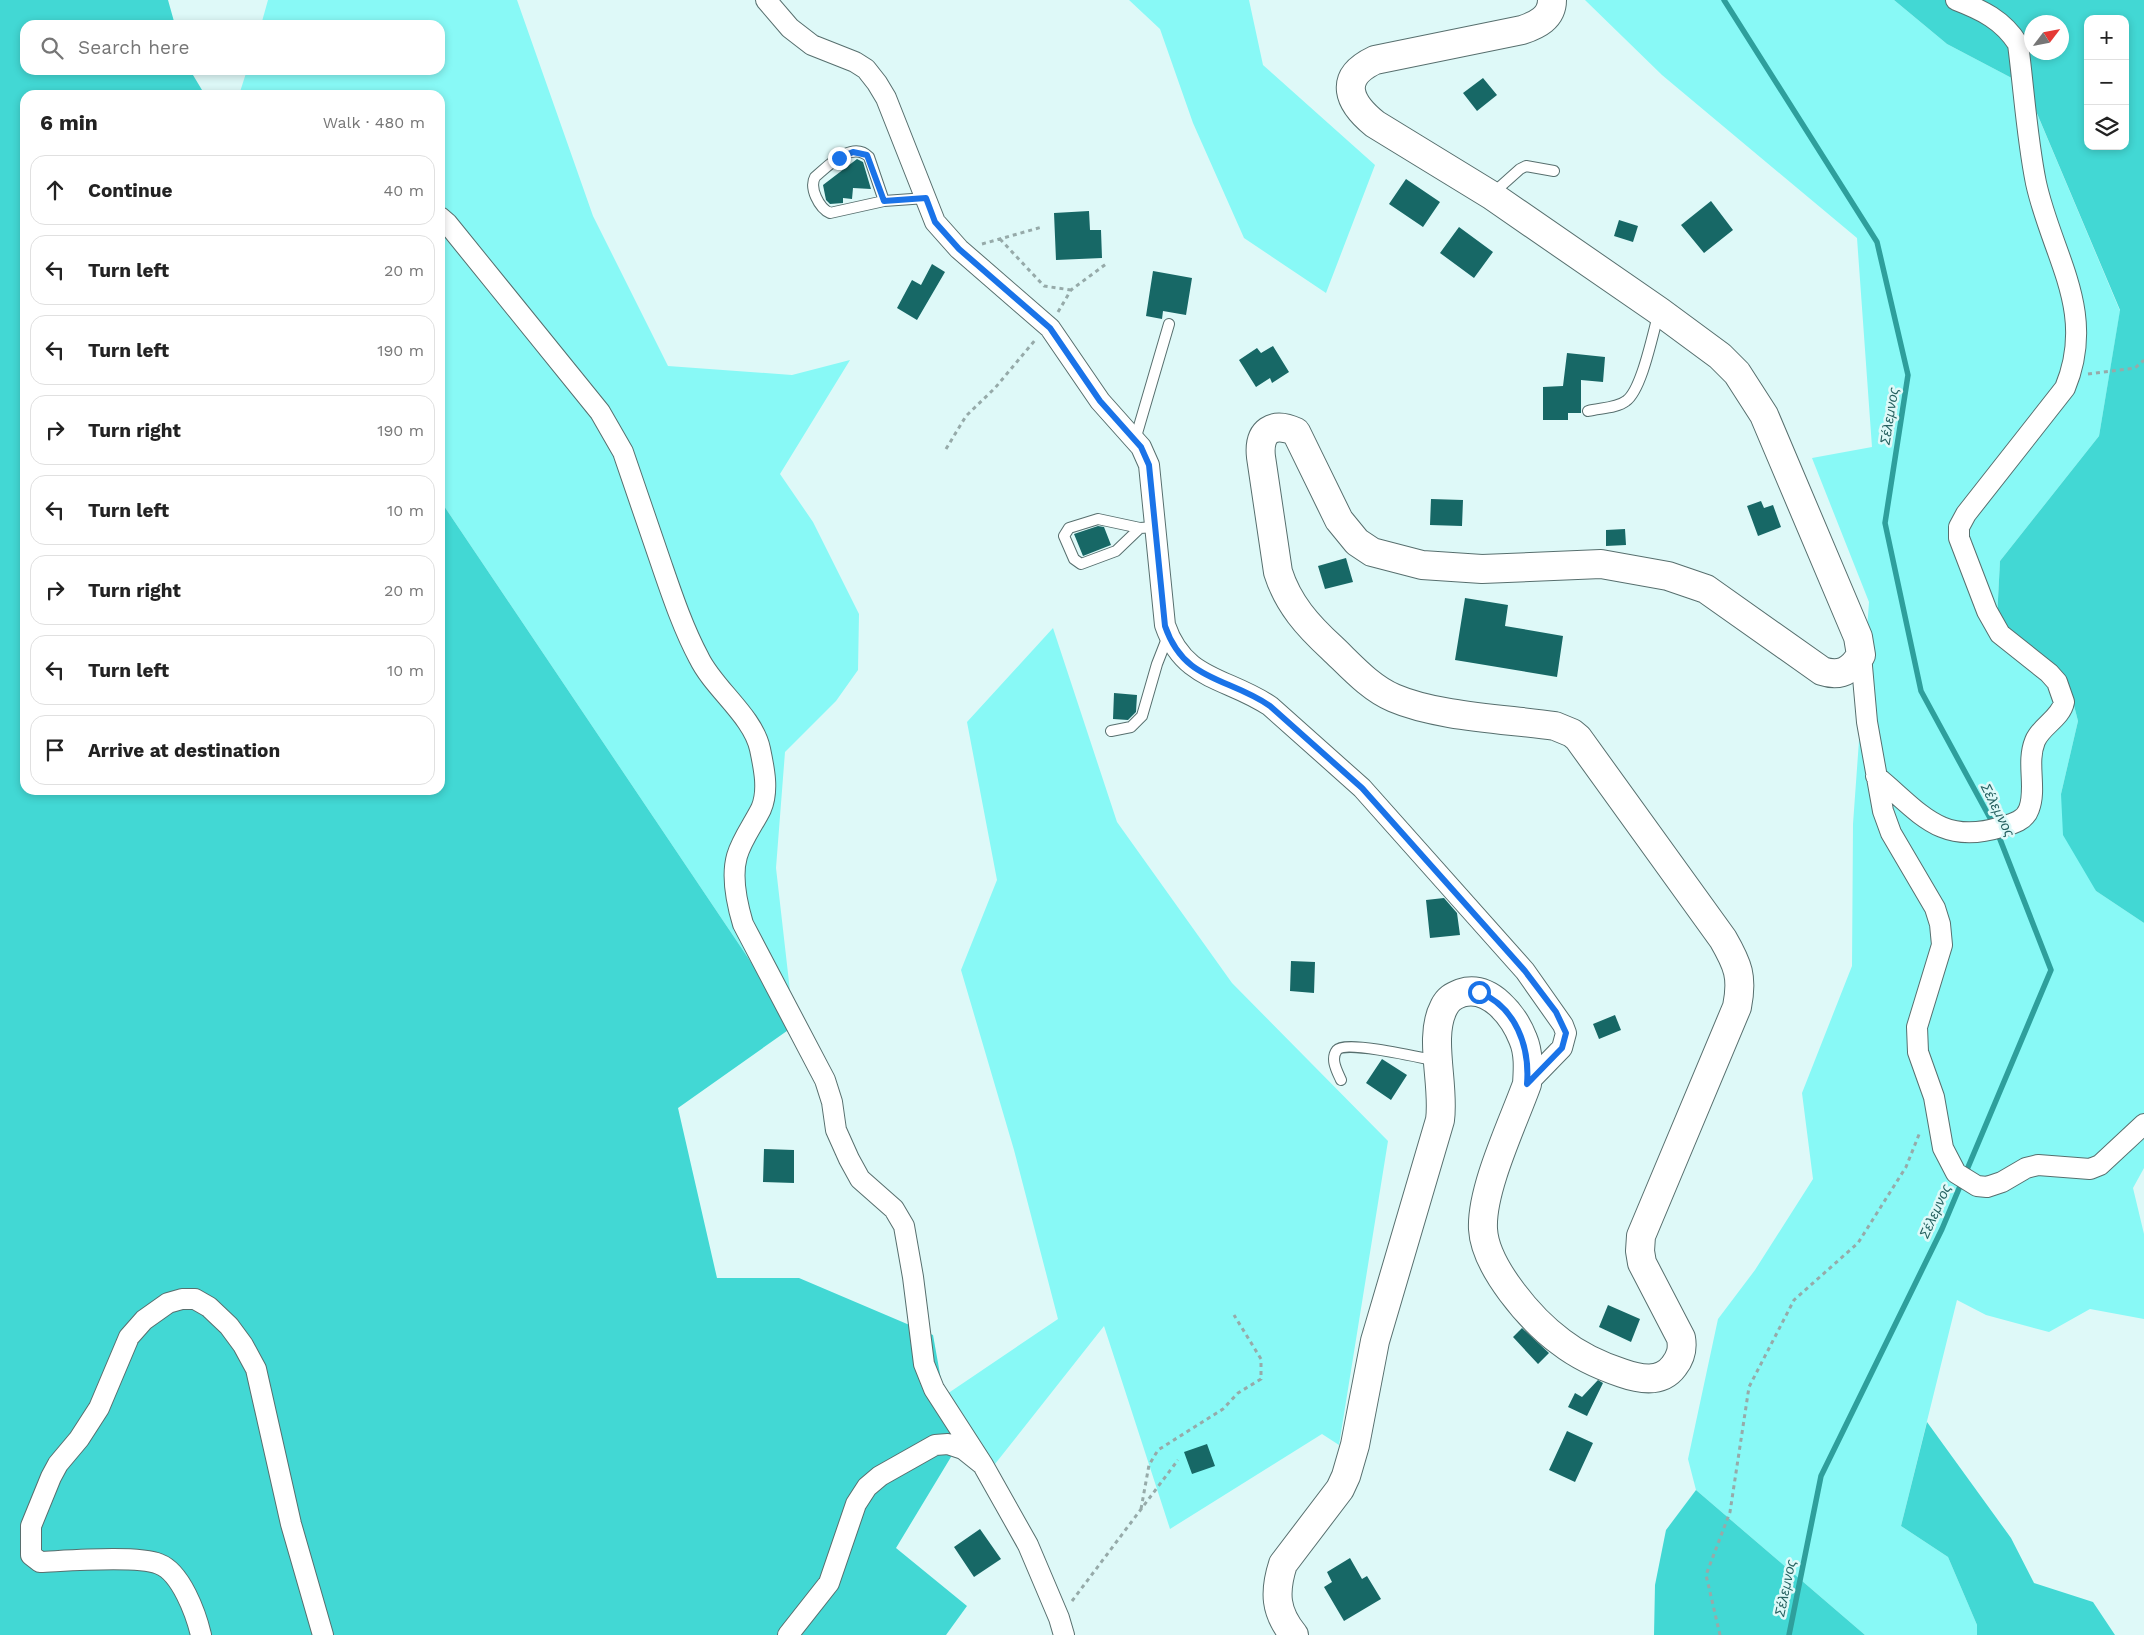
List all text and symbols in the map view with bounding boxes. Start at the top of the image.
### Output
north arrow [2024,15,2069,60]
map controls [2084,15,2129,150]
button: + [2084,15,2129,60]
search box [20,20,445,75]
icon: search [38,34,66,62]
text: Search here [78,36,189,59]
button: − [2084,60,2129,105]
button: layers [2084,105,2129,150]
text: 6 min [40,110,98,135]
text: Walk · 480 m [323,113,425,132]
route end [828,147,851,170]
icon: ahead [41,176,69,204]
text: Continue [88,179,172,202]
text: 40 m [384,181,424,200]
icon: left [41,256,69,284]
text: Turn left [88,259,169,282]
text: 20 m [384,261,424,280]
icon: left [41,336,69,364]
text: Turn left [88,339,169,362]
text: 190 m [377,341,424,360]
water label: Σέλεμνος [1876,386,1901,447]
icon: right [41,416,69,444]
text: Turn right [88,419,181,442]
text: 190 m [377,421,424,440]
icon: left [41,496,69,524]
text: Turn left [88,499,169,522]
text: 10 m [387,501,424,520]
icon: right [41,576,69,604]
text: Turn right [88,579,181,602]
text: 20 m [384,581,424,600]
icon: left [41,656,69,684]
text: Turn left [88,659,169,682]
text: 10 m [387,661,424,680]
icon: arrive [41,736,69,764]
text: Arrive at destination [88,739,280,762]
water label: Σέλεμνος [1977,780,2018,839]
route start [1468,981,1491,1004]
water label: Σέλεμνος [1916,1181,1954,1242]
water label: Σέλεμνος [1771,1558,1799,1619]

